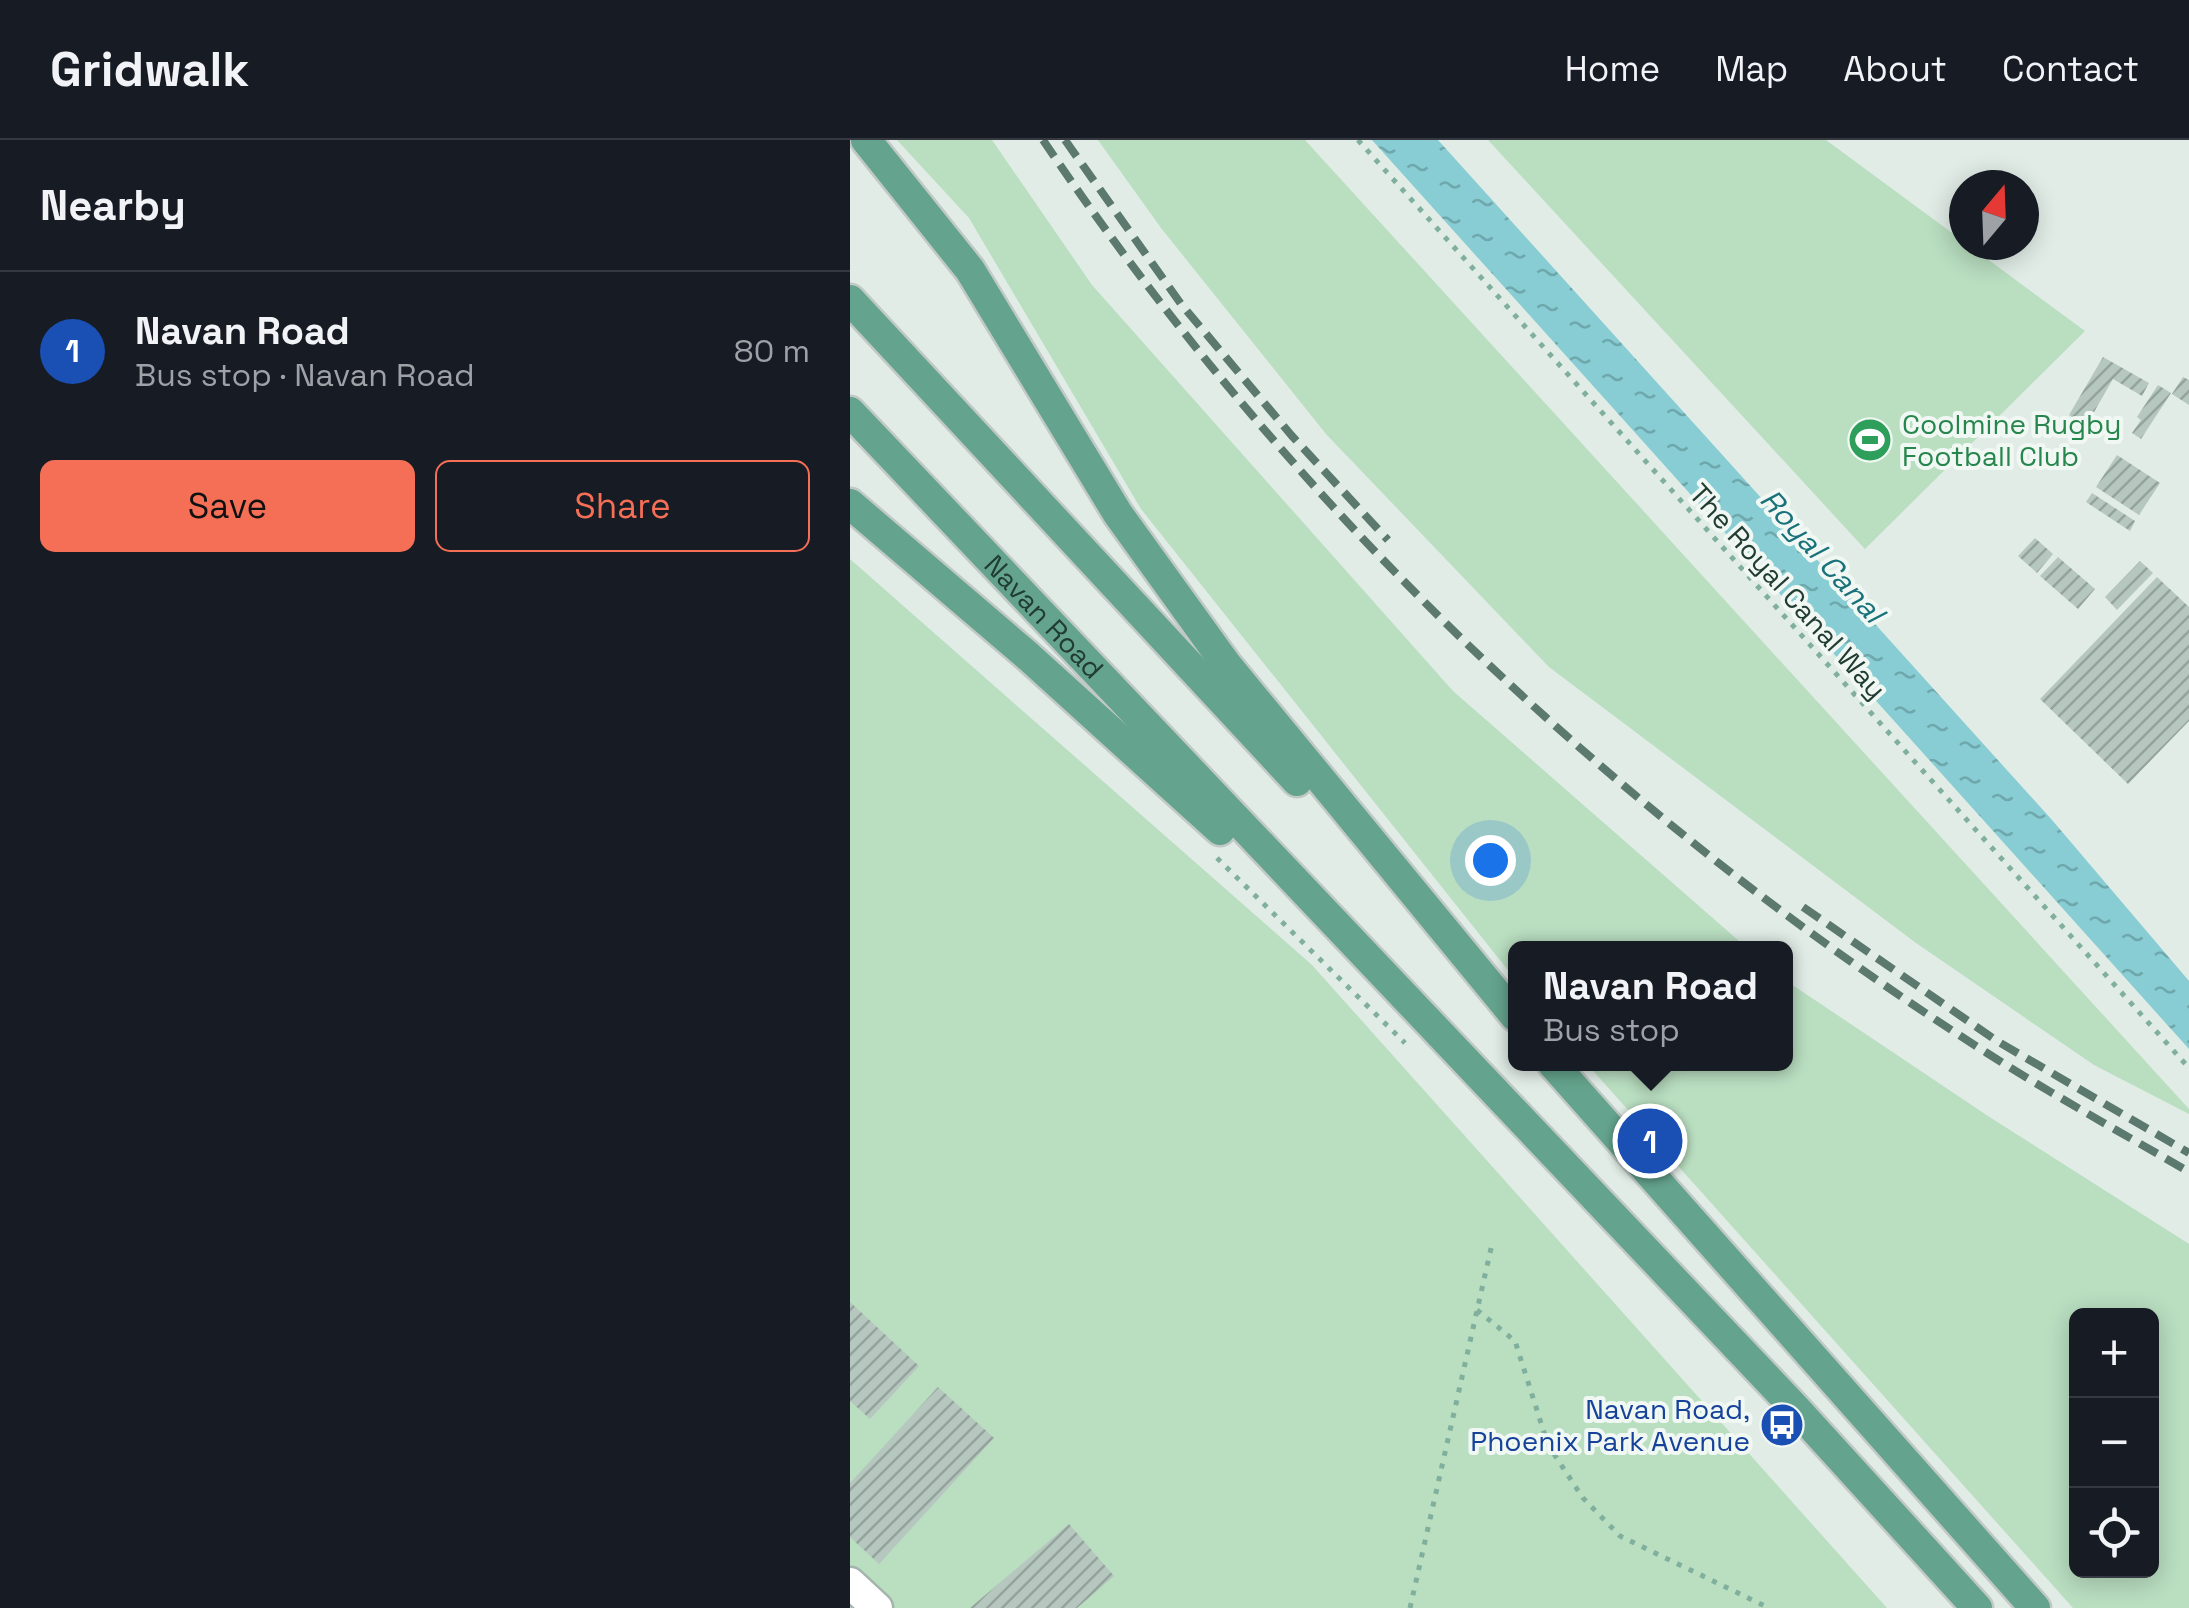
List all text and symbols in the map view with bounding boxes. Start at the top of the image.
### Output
text: Gridwalk [50,39,249,100]
text: Home [1565,47,1660,91]
text: Map [1715,47,1788,91]
text: About [1843,47,1947,91]
text: Contact [2002,47,2139,91]
north arrow [1949,170,2039,260]
text: Nearby [40,179,186,232]
text: Navan Road [135,307,350,355]
text: 1 [65,331,80,371]
text: 80 m [734,331,810,371]
text: Bus stop · Navan Road [135,355,475,395]
place label: Coolmine Rugby Football Club [1902,406,2121,474]
sports icon: Coolmine Rugby Football Club [1847,417,1893,463]
button: Save [40,460,415,552]
button: Share [435,460,810,552]
street label: The Royal Canal Way [1682,476,1894,706]
water label: Royal Canal [1752,480,1895,634]
street label: Navan Road [977,547,1111,686]
your location [1465,835,1516,886]
popup [1508,941,1793,1071]
text: Navan Road [1543,962,1758,1010]
text: Bus stop [1543,1010,1680,1050]
pin: 1 [1618,1104,1682,1178]
map controls [2069,1308,2159,1578]
button: + [2069,1308,2159,1398]
place label: Navan Road, Phoenix Park Avenue [1470,1391,1750,1459]
button: − [2069,1398,2159,1488]
bus stop icon: Navan Road, Phoenix Park Avenue [1759,1402,1805,1448]
button: locate [2069,1488,2159,1578]

